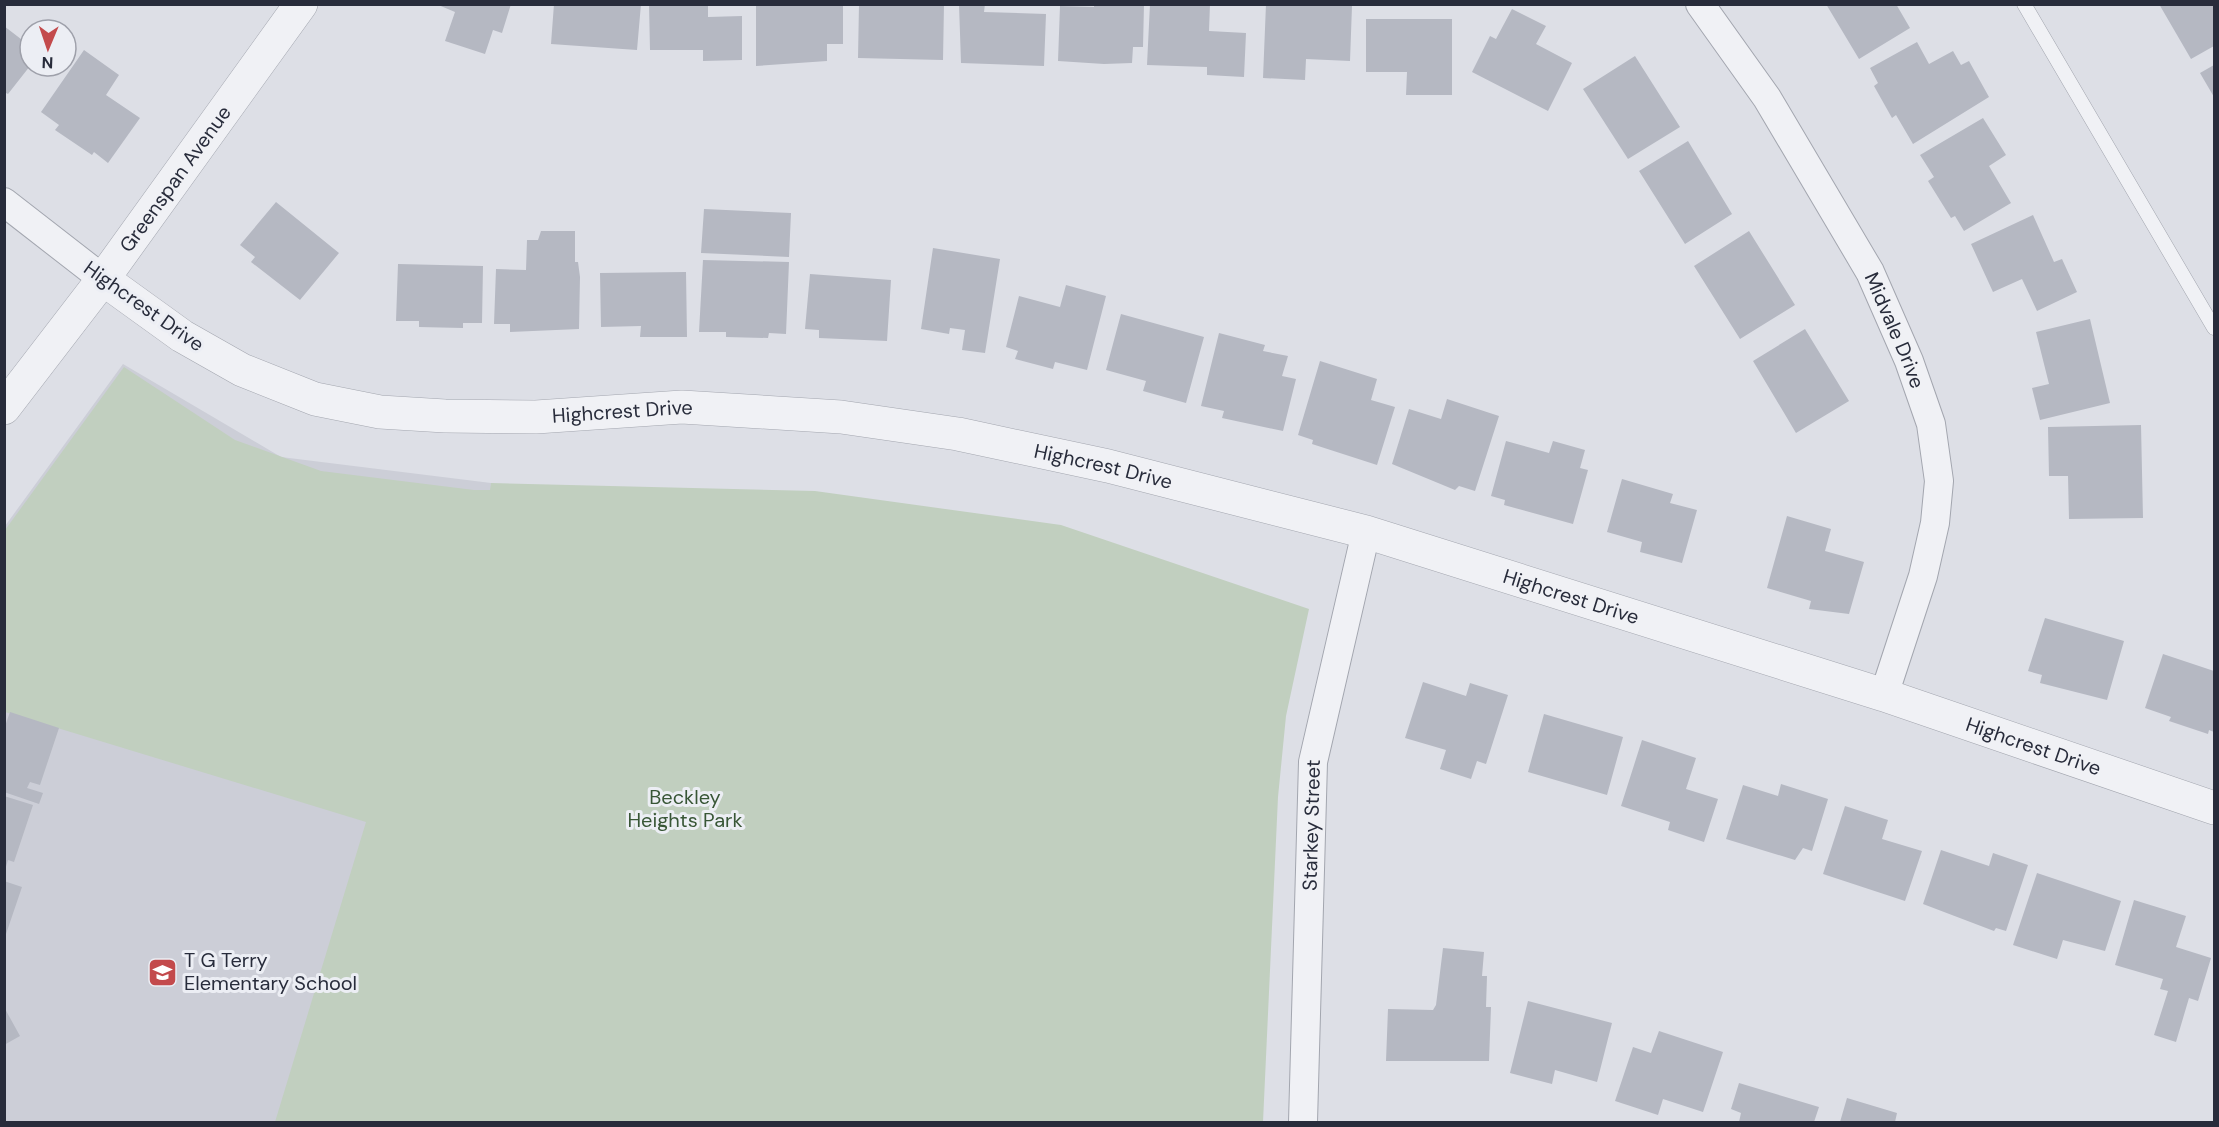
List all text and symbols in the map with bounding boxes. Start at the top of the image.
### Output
north arrow [18,18,78,78]
text: N [41,52,54,73]
street label: Greenspan Avenue [113,100,237,257]
street label: Highcrest Drive [79,255,209,357]
street label: Midvale Drive [1859,268,1931,392]
street label: Highcrest Drive [551,394,694,429]
street label: Highcrest Drive [1032,438,1175,495]
street label: Highcrest Drive [1500,563,1642,630]
street label: Highcrest Drive [1963,711,2105,781]
street label: Starkey Street [1296,759,1326,891]
park label: Beckley Heights Park [627,784,743,833]
place label: T G Terry Elementary School [184,947,357,996]
school or university icon: T G Terry Elementary School [147,956,179,988]

